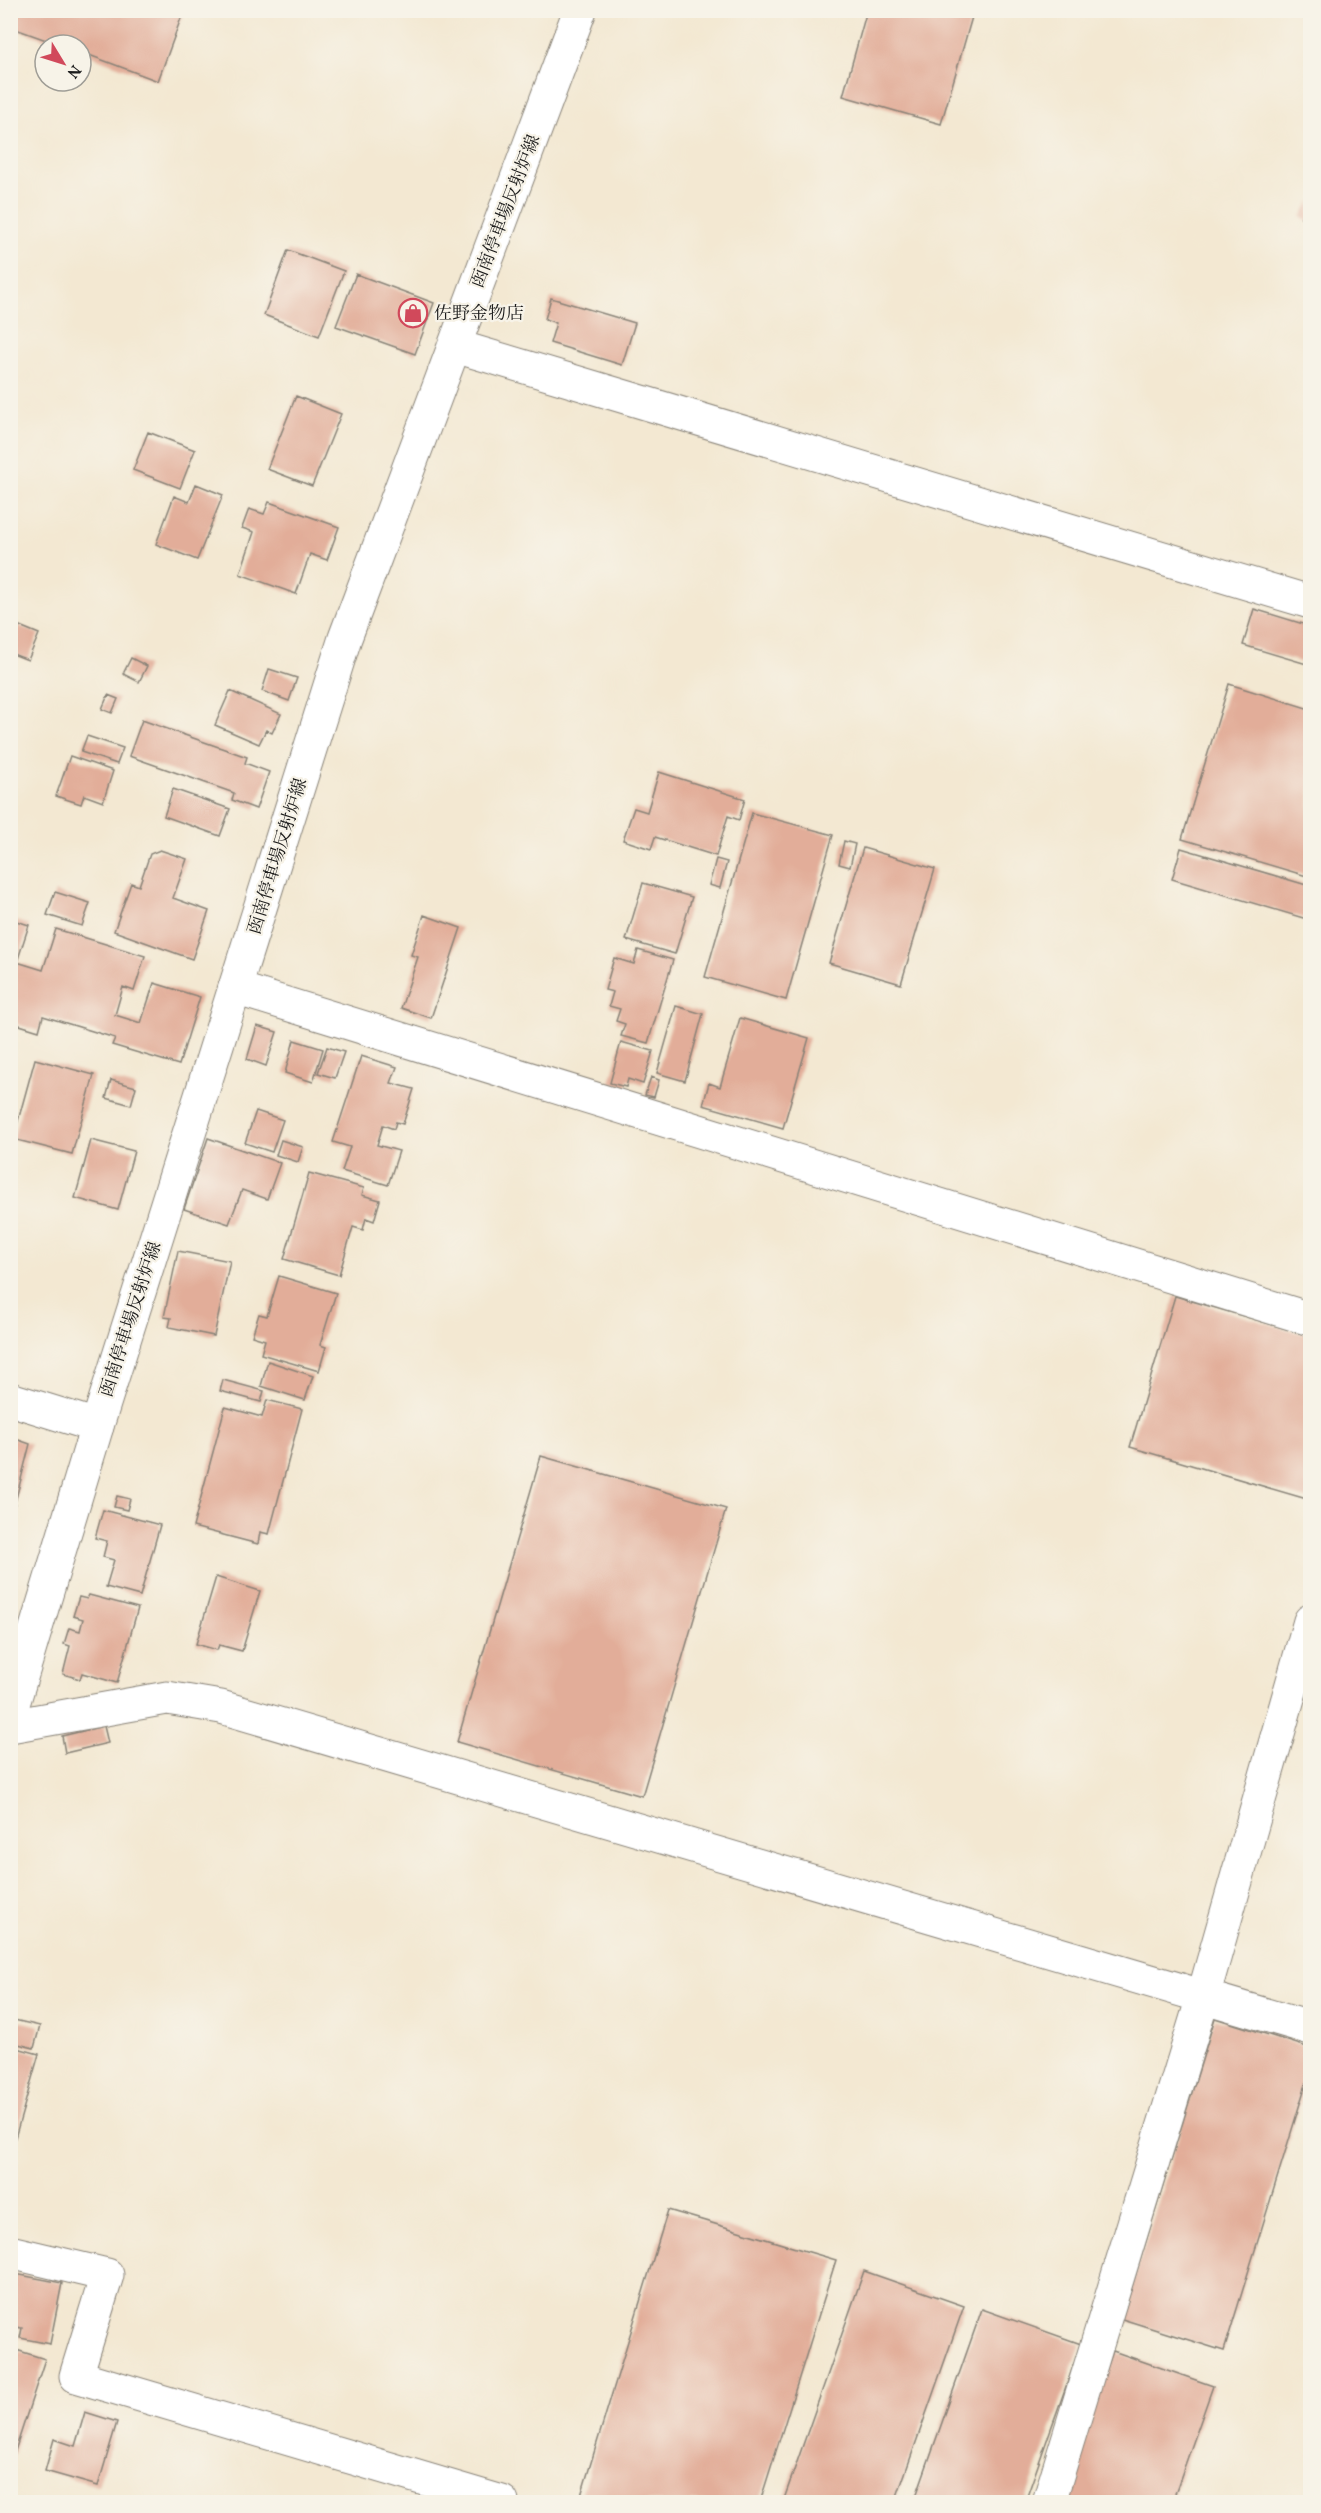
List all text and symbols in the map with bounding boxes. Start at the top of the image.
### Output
north arrow [33,33,93,93]
text: N [61,60,85,83]
street label: 函南停車場反射炉線 [466,131,547,292]
shop icon: 佐野金物店 [397,297,429,329]
place label: 佐野金物店 [434,302,524,327]
street label: 函南停車場反射炉線 [243,775,314,938]
street label: 函南停車場反射炉線 [95,1239,168,1400]

